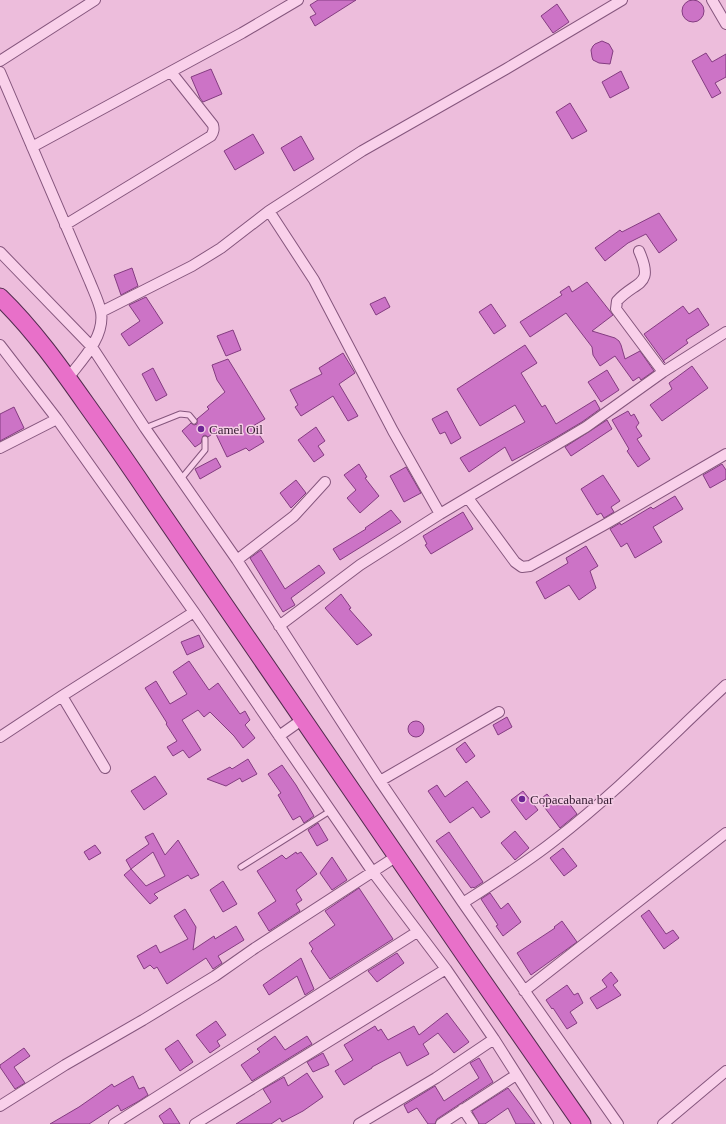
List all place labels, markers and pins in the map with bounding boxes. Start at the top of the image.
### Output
place label: Camel Oil [209,422,263,437]
marker: Camel Oil [196,424,206,434]
place label: Copacabana bar [530,792,614,807]
marker: Copacabana bar [517,794,527,804]

